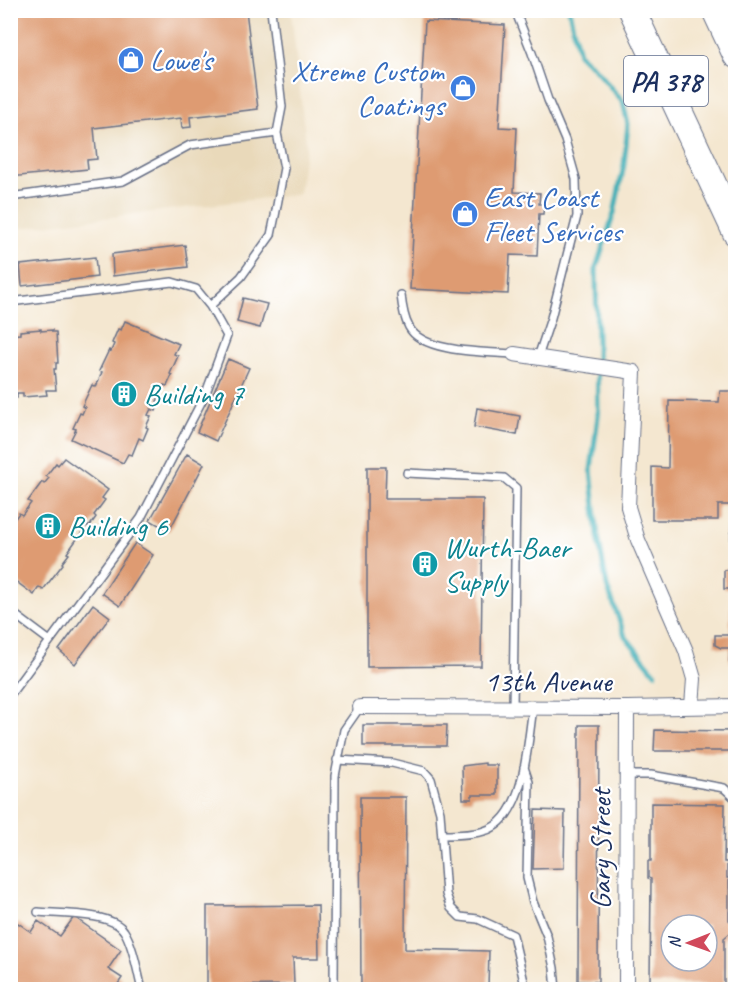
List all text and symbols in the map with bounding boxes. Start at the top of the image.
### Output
place label: Lowe's [150,41,215,79]
shop icon: Lowe's [116,45,146,75]
place label: Xtreme Custom Coatings [291,52,447,124]
road number: PA 378 [624,56,708,106]
shop icon: Xtreme Custom Coatings [448,73,478,103]
place label: East Coast Fleet Services [484,178,624,250]
shop icon: East Coast Fleet Services [450,199,480,229]
place label: Building 7 [144,375,245,413]
building icon: Building 7 [109,379,139,409]
place label: Building 6 [68,507,169,545]
building icon: Building 6 [33,511,63,541]
place label: Wurth-Baer Supply [444,528,573,600]
building icon: Wurth-Baer Supply [410,549,440,579]
street label: 13th Avenue [485,662,614,700]
street label: Gary Street [581,786,619,909]
north arrow [659,913,719,973]
text: N [665,935,685,948]

